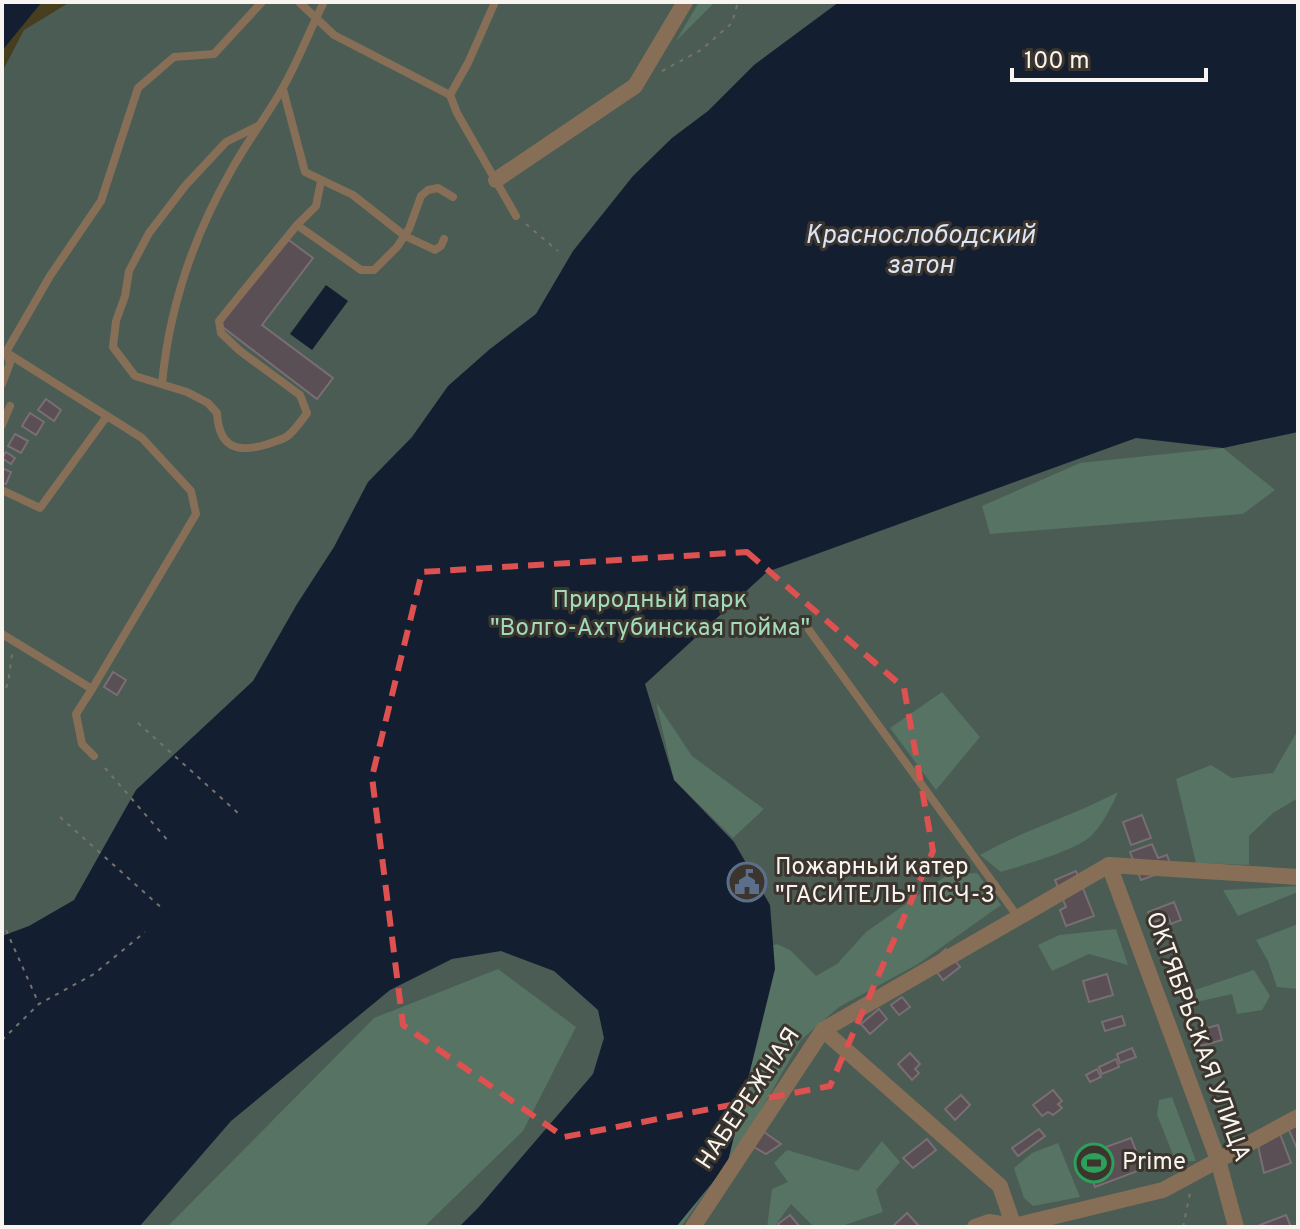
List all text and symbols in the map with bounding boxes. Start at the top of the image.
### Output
scale bar [1012,32,1206,82]
text: 100 m [1024,47,1090,77]
water label: Краснослободский затон [805,220,1036,283]
park label: Природный парк "Волго-Ахтубинская пойма" [490,586,810,644]
place label: Пожарный катер "ГАСИТЕЛЬ" ПСЧ-3 [775,853,995,911]
public building icon: Пожарный катер "ГАСИТЕЛЬ" ПСЧ-3 [726,861,768,903]
street label: ОКТЯБРЬСКАЯ УЛИЦА [1138,908,1256,1166]
street label: НАБЕРЕЖНАЯ [690,1022,808,1176]
sports icon: Prime [1073,1142,1115,1184]
place label: Prime [1122,1148,1186,1178]

